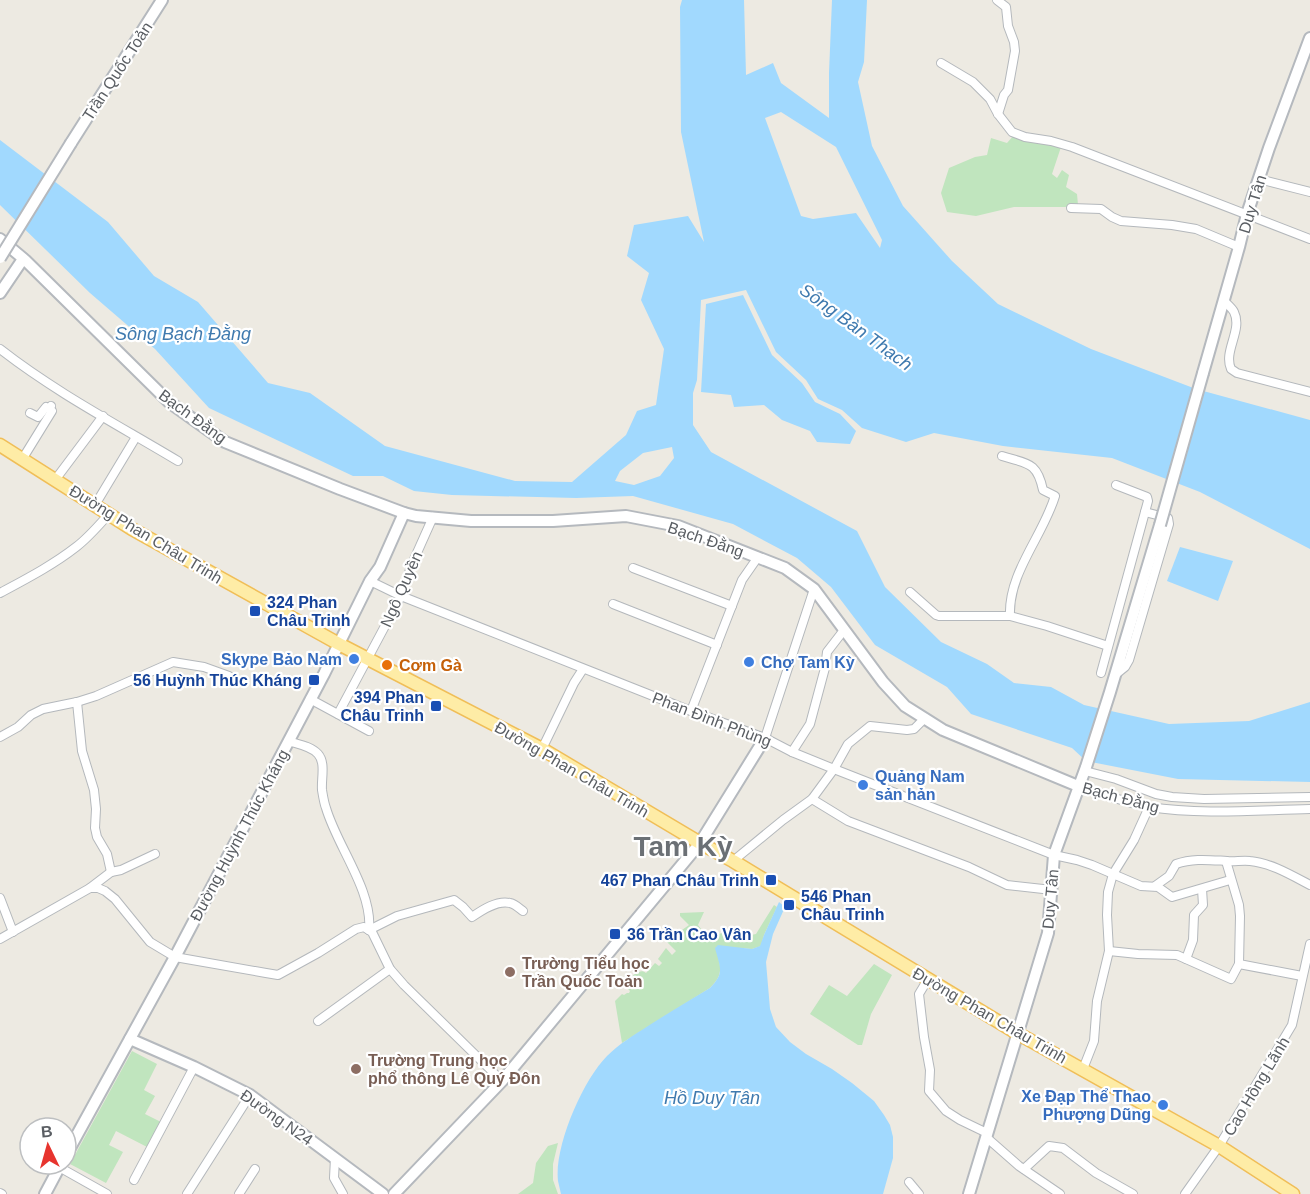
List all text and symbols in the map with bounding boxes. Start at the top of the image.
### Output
street label: Trần Quốc Toản [79,19,156,124]
street label: Duy Tân [1236,173,1269,235]
water label: Sông Bàn Thạch [796,279,916,375]
water label: Sông Bạch Đằng [115,324,251,344]
street label: Bạch Đằng [156,385,230,447]
street label: Đường Phan Châu Trinh [66,482,225,587]
street label: Bạch Đằng [666,518,746,560]
street label: Ngô Quyền [377,549,426,630]
place label: 324 Phan Châu Trinh [267,594,351,629]
marker: 324 Phan Châu Trinh [248,604,262,618]
place label: Skype Bảo Nam [221,651,342,668]
marker: Skype Bảo Nam [347,652,361,666]
place label: Chợ Tam Kỳ [761,654,855,671]
marker: Chợ Tam Kỳ [742,655,756,669]
place label: Cơm Gà [399,657,462,674]
marker: Cơm Gà [380,658,394,672]
place label: 56 Huỳnh Thúc Kháng [133,672,302,689]
marker: 56 Huỳnh Thúc Kháng [307,673,321,687]
place label: 394 Phan Châu Trinh [340,689,424,724]
street label: Phan Đình Phùng [650,689,774,750]
marker: 394 Phan Châu Trinh [429,699,443,713]
street label: Đường Phan Châu Trinh [492,718,652,821]
street label: Đường Huỳnh Thúc Kháng [187,747,292,924]
place label: Quảng Nam sản hản [875,768,965,803]
marker: Quảng Nam sản hản [856,778,870,792]
street label: Bạch Đằng [1080,778,1162,816]
district label: Tam Kỳ [633,831,733,862]
street label: Duy Tân [1039,868,1062,930]
place label: 467 Phan Châu Trinh [601,872,759,889]
marker: 467 Phan Châu Trinh [764,873,778,887]
place label: 546 Phan Châu Trinh [801,888,885,923]
marker: 546 Phan Châu Trinh [782,898,796,912]
place label: 36 Trần Cao Vân [627,926,752,943]
marker: 36 Trần Cao Vân [608,927,622,941]
place label: Trường Tiểu học Trần Quốc Toản [522,955,650,990]
street label: Đường Phan Châu Trinh [910,964,1070,1067]
marker: Trường Tiểu học Trần Quốc Toản [503,965,517,979]
street label: Cao Hồng Lãnh [1220,1034,1293,1139]
place label: Trường Trung học phổ thông Lê Quý Đôn [368,1052,540,1087]
marker: Trường Trung học phổ thông Lê Quý Đôn [349,1062,363,1076]
street label: Đường N24 [237,1086,316,1149]
water label: Hồ Duy Tân [664,1088,760,1108]
place label: Xe Đạp Thể Thao Phượng Dũng [1021,1088,1151,1123]
marker: Xe Đạp Thể Thao Phượng Dũng [1156,1098,1170,1112]
north arrow [18,1116,78,1176]
text: B [40,1123,53,1141]

